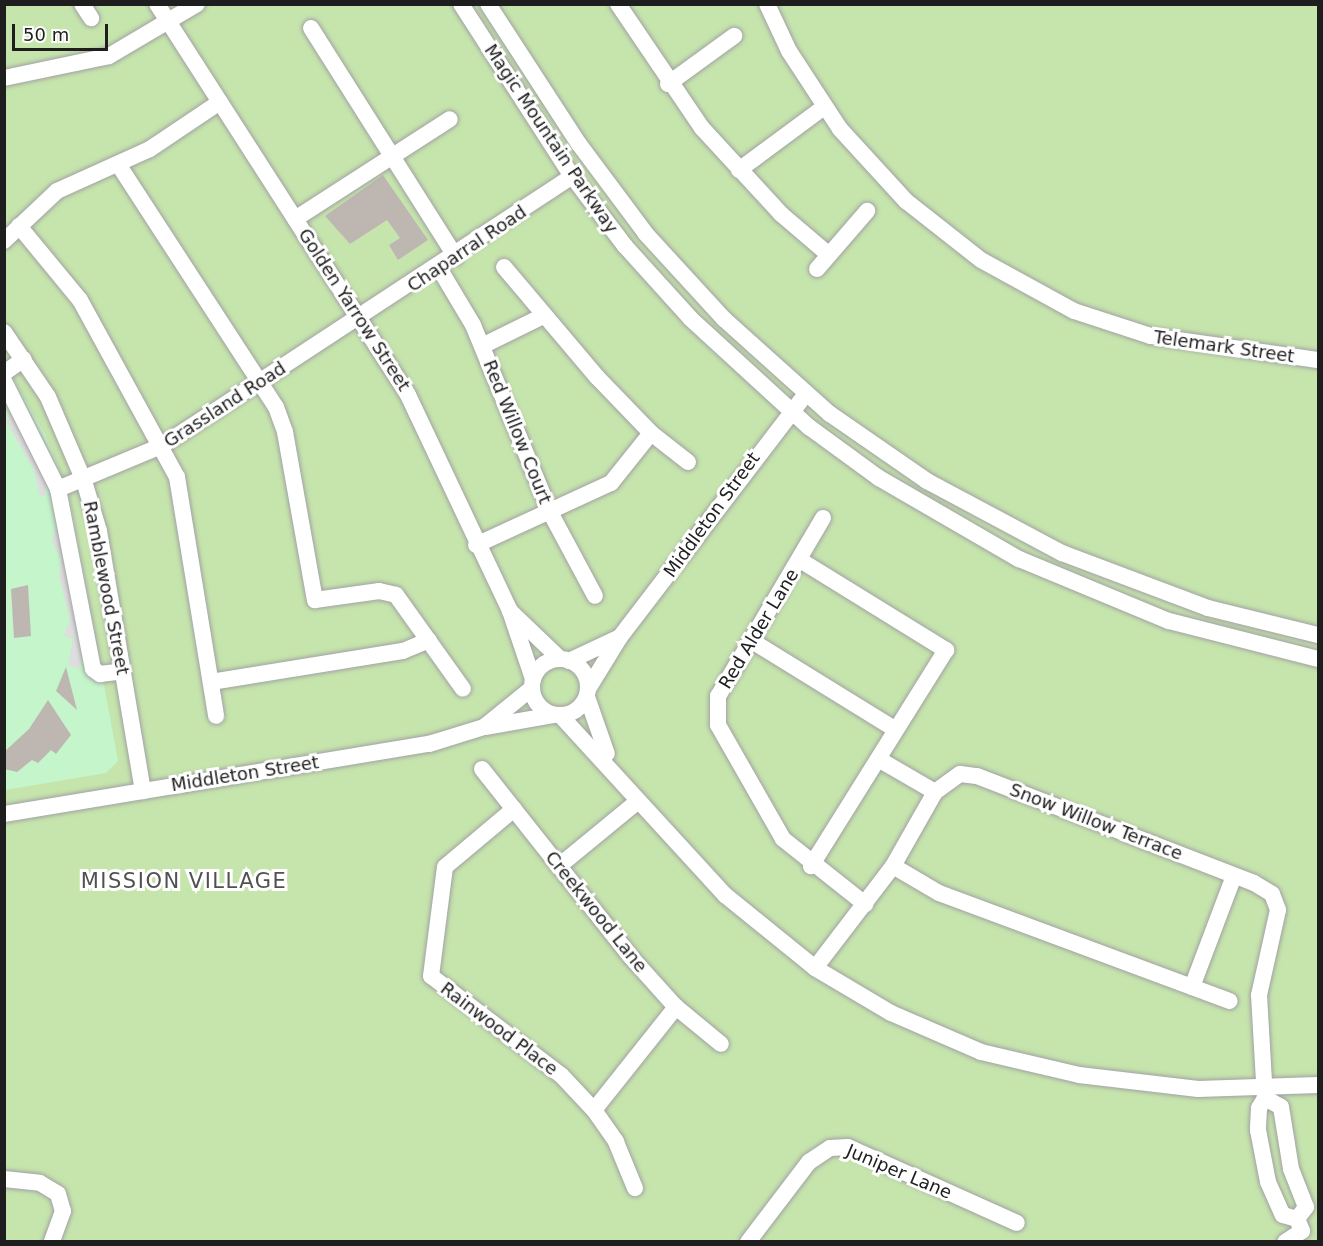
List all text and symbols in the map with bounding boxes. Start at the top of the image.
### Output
scale bar [15,12,111,50]
text: 50 m [23,24,69,45]
street label: Magic Mountain Parkway [480,40,622,238]
street label: Chaparral Road [403,201,531,297]
street label: Golden Yarrow Street [293,225,415,395]
street label: Telemark Street [1152,326,1296,368]
street label: Red Willow Court [478,357,556,507]
street label: Grassland Road [160,358,290,452]
street label: Middleton Street [659,448,765,582]
street label: Ramblewood Street [79,499,133,677]
street label: Red Alder Lane [715,565,803,693]
street label: Middleton Street [170,752,320,796]
street label: Snow Willow Terrace [1006,779,1186,865]
street label: Creekwood Lane [541,847,651,977]
district label: MISSION VILLAGE [81,868,287,894]
street label: Rainwood Place [436,978,562,1080]
street label: Juniper Lane [843,1140,955,1204]

